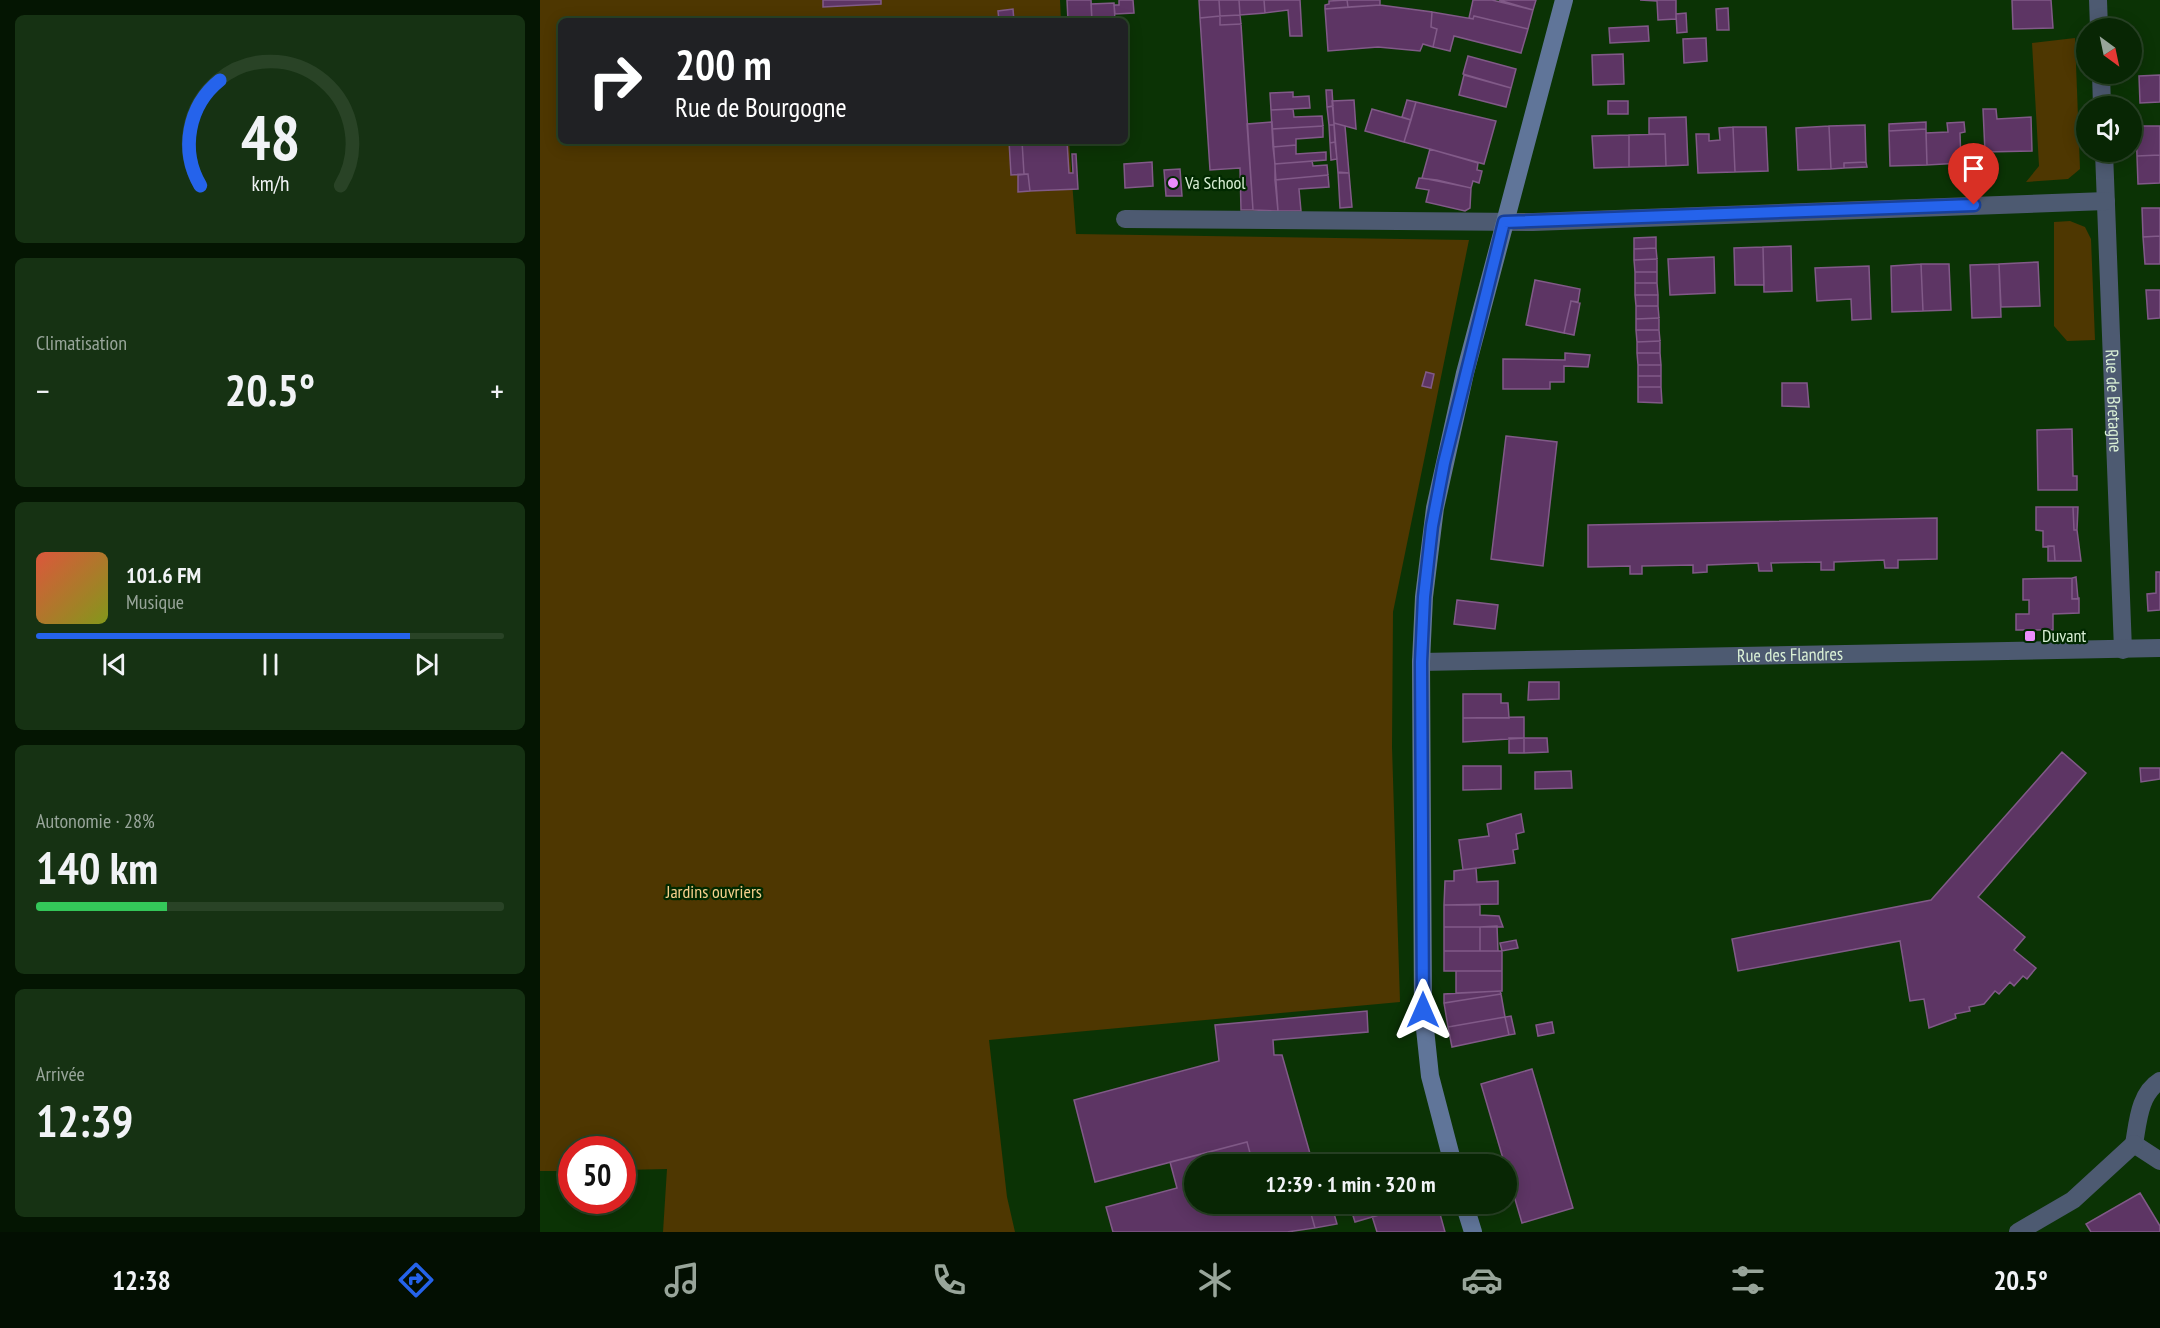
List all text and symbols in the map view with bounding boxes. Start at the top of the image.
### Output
north arrow [2076,18,2142,84]
map controls [2076,18,2142,162]
text: 200 m [675,37,772,92]
icon: right [576,42,654,120]
text: Rue de Bourgogne [675,90,847,124]
text: 48 [240,96,300,177]
button: sound [2076,96,2142,162]
pin [1948,143,1999,205]
icon: arrive [1957,152,1990,185]
text: km/h [251,170,289,198]
place label: Va School [1184,171,1246,194]
marker: Va School [1166,176,1180,190]
text: Climatisation [36,330,127,356]
street label: Rue de Bretagne [2101,349,2127,453]
text: 20.5° [225,360,315,418]
text: − [36,369,50,412]
text: + [490,369,504,412]
text: 101.6 FM [126,561,201,589]
text: Musique [126,589,184,615]
place label: Duvant [2042,624,2086,647]
marker: Duvant [2023,629,2037,643]
street label: Rue des Flandres [1737,642,1843,667]
icon: previous [98,648,131,681]
icon: pause [254,648,287,681]
icon: next [410,648,443,681]
text: Autonomie · 28% [36,808,155,834]
text: 140 km [36,838,158,896]
park label: Jardins ouvriers [665,880,762,903]
position arrow [1391,978,1455,1042]
text: Arrivée [36,1061,85,1087]
text: 12:39 [36,1091,133,1149]
speed limit sign: 50 [558,1136,636,1214]
text: 12:39 · 1 min · 320 m [1265,1170,1436,1198]
icon: directions [395,1259,437,1301]
icon: music [661,1259,703,1301]
icon: phone [928,1259,970,1301]
icon: climate [1194,1259,1236,1301]
icon: car [1461,1259,1503,1301]
icon: filters [1727,1259,1769,1301]
text: 12:38 [112,1263,171,1297]
text: 20.5° [1993,1263,2048,1297]

